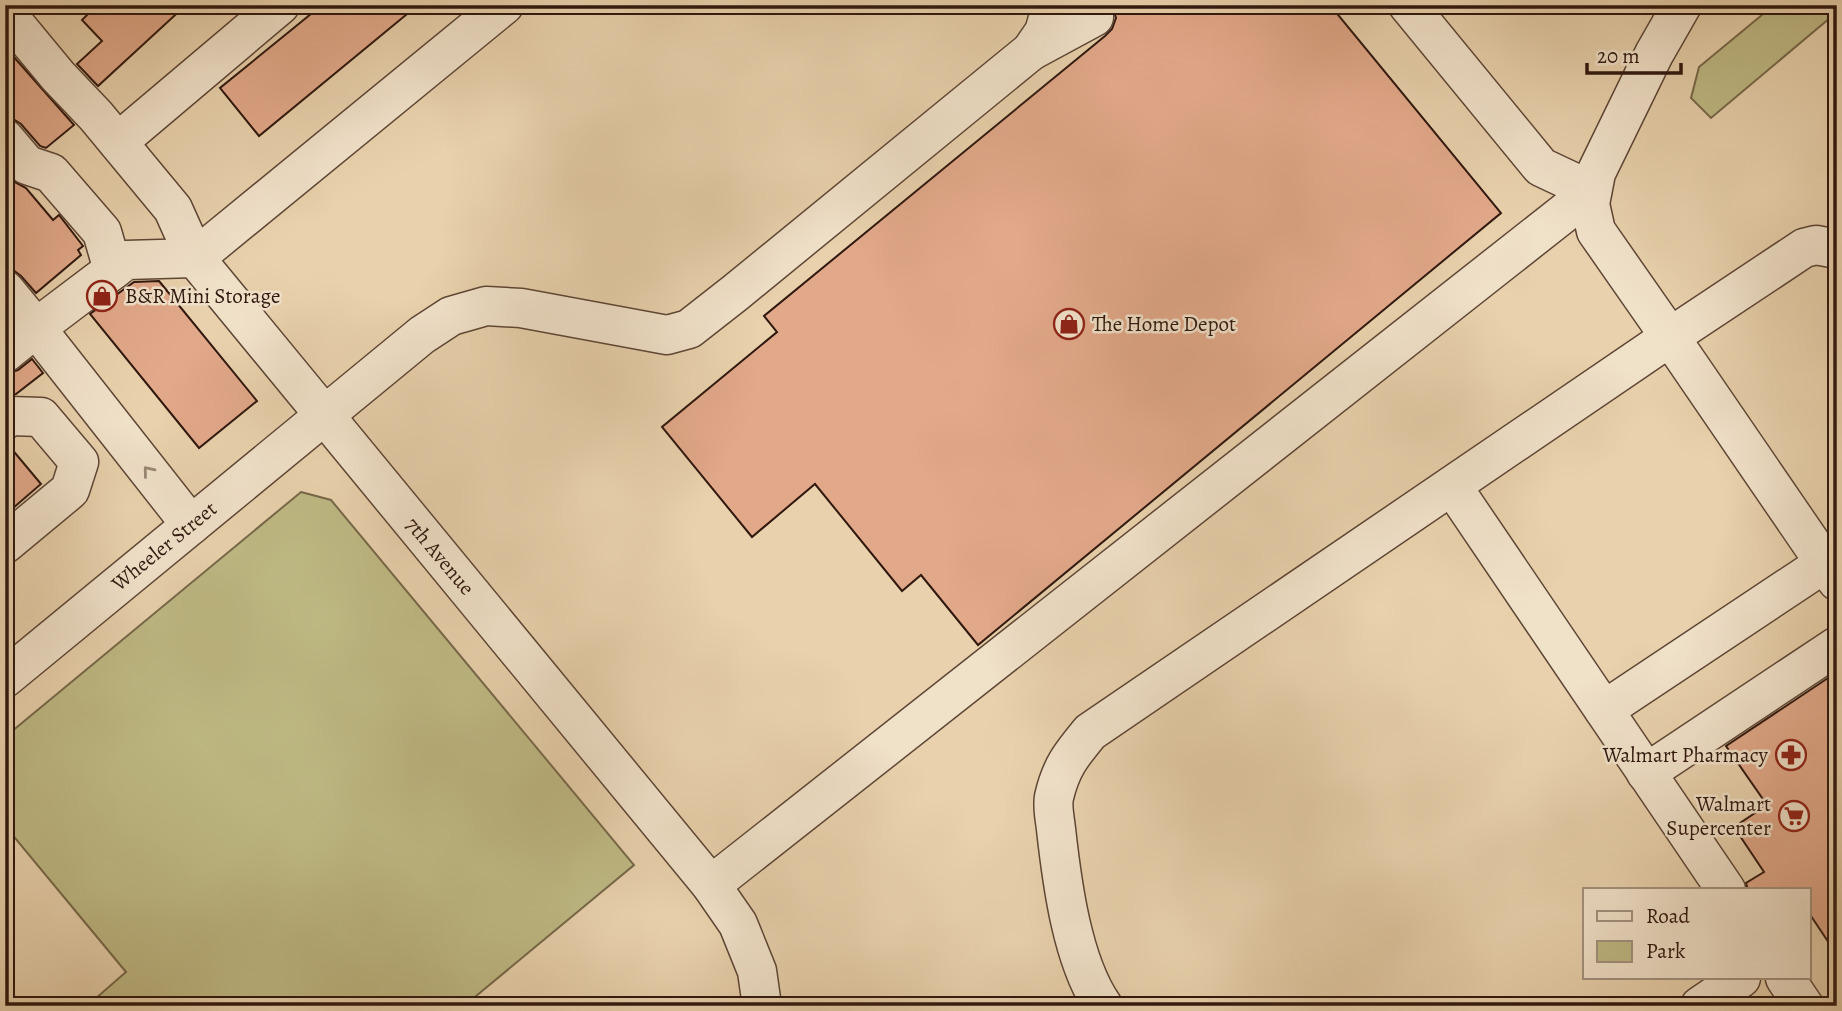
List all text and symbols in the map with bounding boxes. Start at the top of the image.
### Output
scale bar [1587,32,1681,76]
text: 20 m [1597,42,1640,70]
shop icon: B&R Mini Storage [85,279,119,313]
place label: B&R Mini Storage [125,282,280,310]
shop icon: The Home Depot [1052,307,1086,341]
place label: The Home Depot [1092,310,1236,338]
one-way arrow [144,467,157,479]
street label: Wheeler Street [105,495,223,598]
street label: 7th Avenue [399,511,481,601]
pharmacy icon: Walmart Pharmacy [1774,738,1808,772]
place label: Walmart Pharmacy [1602,741,1769,769]
place label: Walmart Supercenter [1666,790,1771,842]
supermarket icon: Walmart Supercenter [1777,799,1811,833]
legend [1583,888,1811,979]
text: Road [1646,902,1690,930]
text: Park [1646,937,1686,965]

